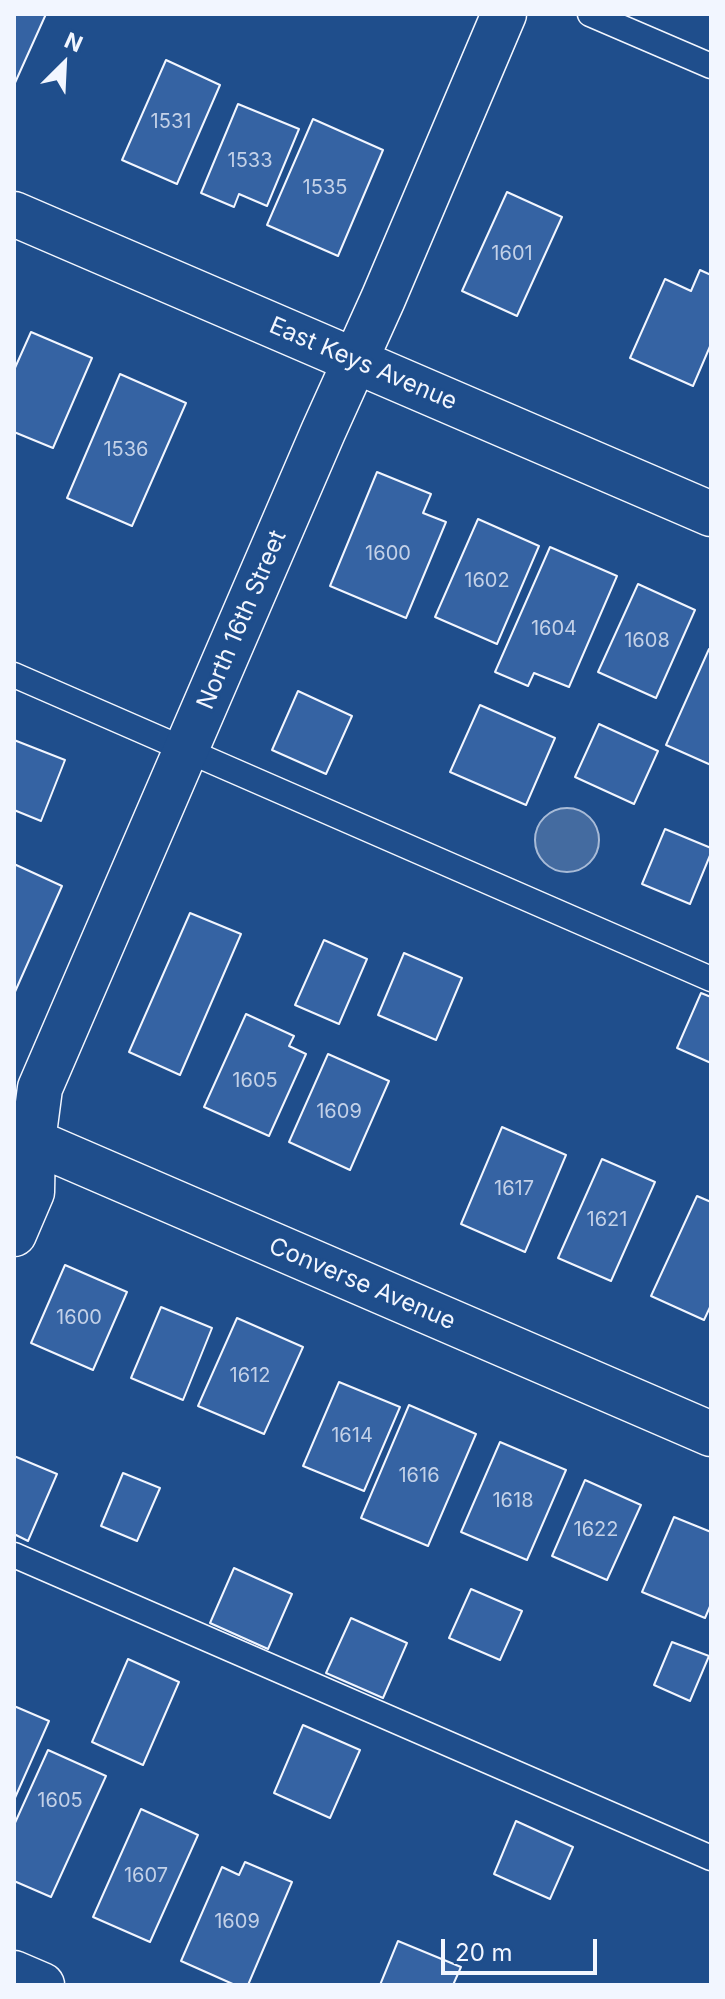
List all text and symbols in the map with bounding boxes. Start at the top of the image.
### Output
north arrow [24,24,104,104]
text: N [61,27,87,57]
house number: 1531 [151,110,191,134]
house number: 1533 [228,149,272,173]
house number: 1535 [303,176,347,200]
house number: 1601 [491,242,533,266]
street label: East Keys Avenue [265,311,461,417]
house number: 1536 [103,438,149,462]
street label: North 16th Street [191,526,293,714]
house number: 1600 [365,542,411,566]
house number: 1602 [464,569,510,593]
house number: 1604 [531,617,577,641]
house number: 1608 [624,629,670,653]
house number: 1605 [232,1069,278,1093]
house number: 1609 [316,1100,362,1124]
house number: 1617 [494,1177,534,1201]
house number: 1621 [587,1208,627,1232]
street label: Converse Avenue [265,1232,459,1336]
house number: 1600 [56,1306,102,1330]
house number: 1612 [230,1364,270,1388]
house number: 1614 [331,1424,373,1448]
house number: 1616 [398,1464,440,1488]
house number: 1618 [492,1489,534,1513]
house number: 1622 [574,1518,618,1542]
house number: 1605 [37,1789,83,1813]
house number: 1607 [124,1864,168,1888]
house number: 1609 [214,1910,260,1934]
scale bar [445,1923,601,1973]
text: 20 m [455,1938,513,1967]

